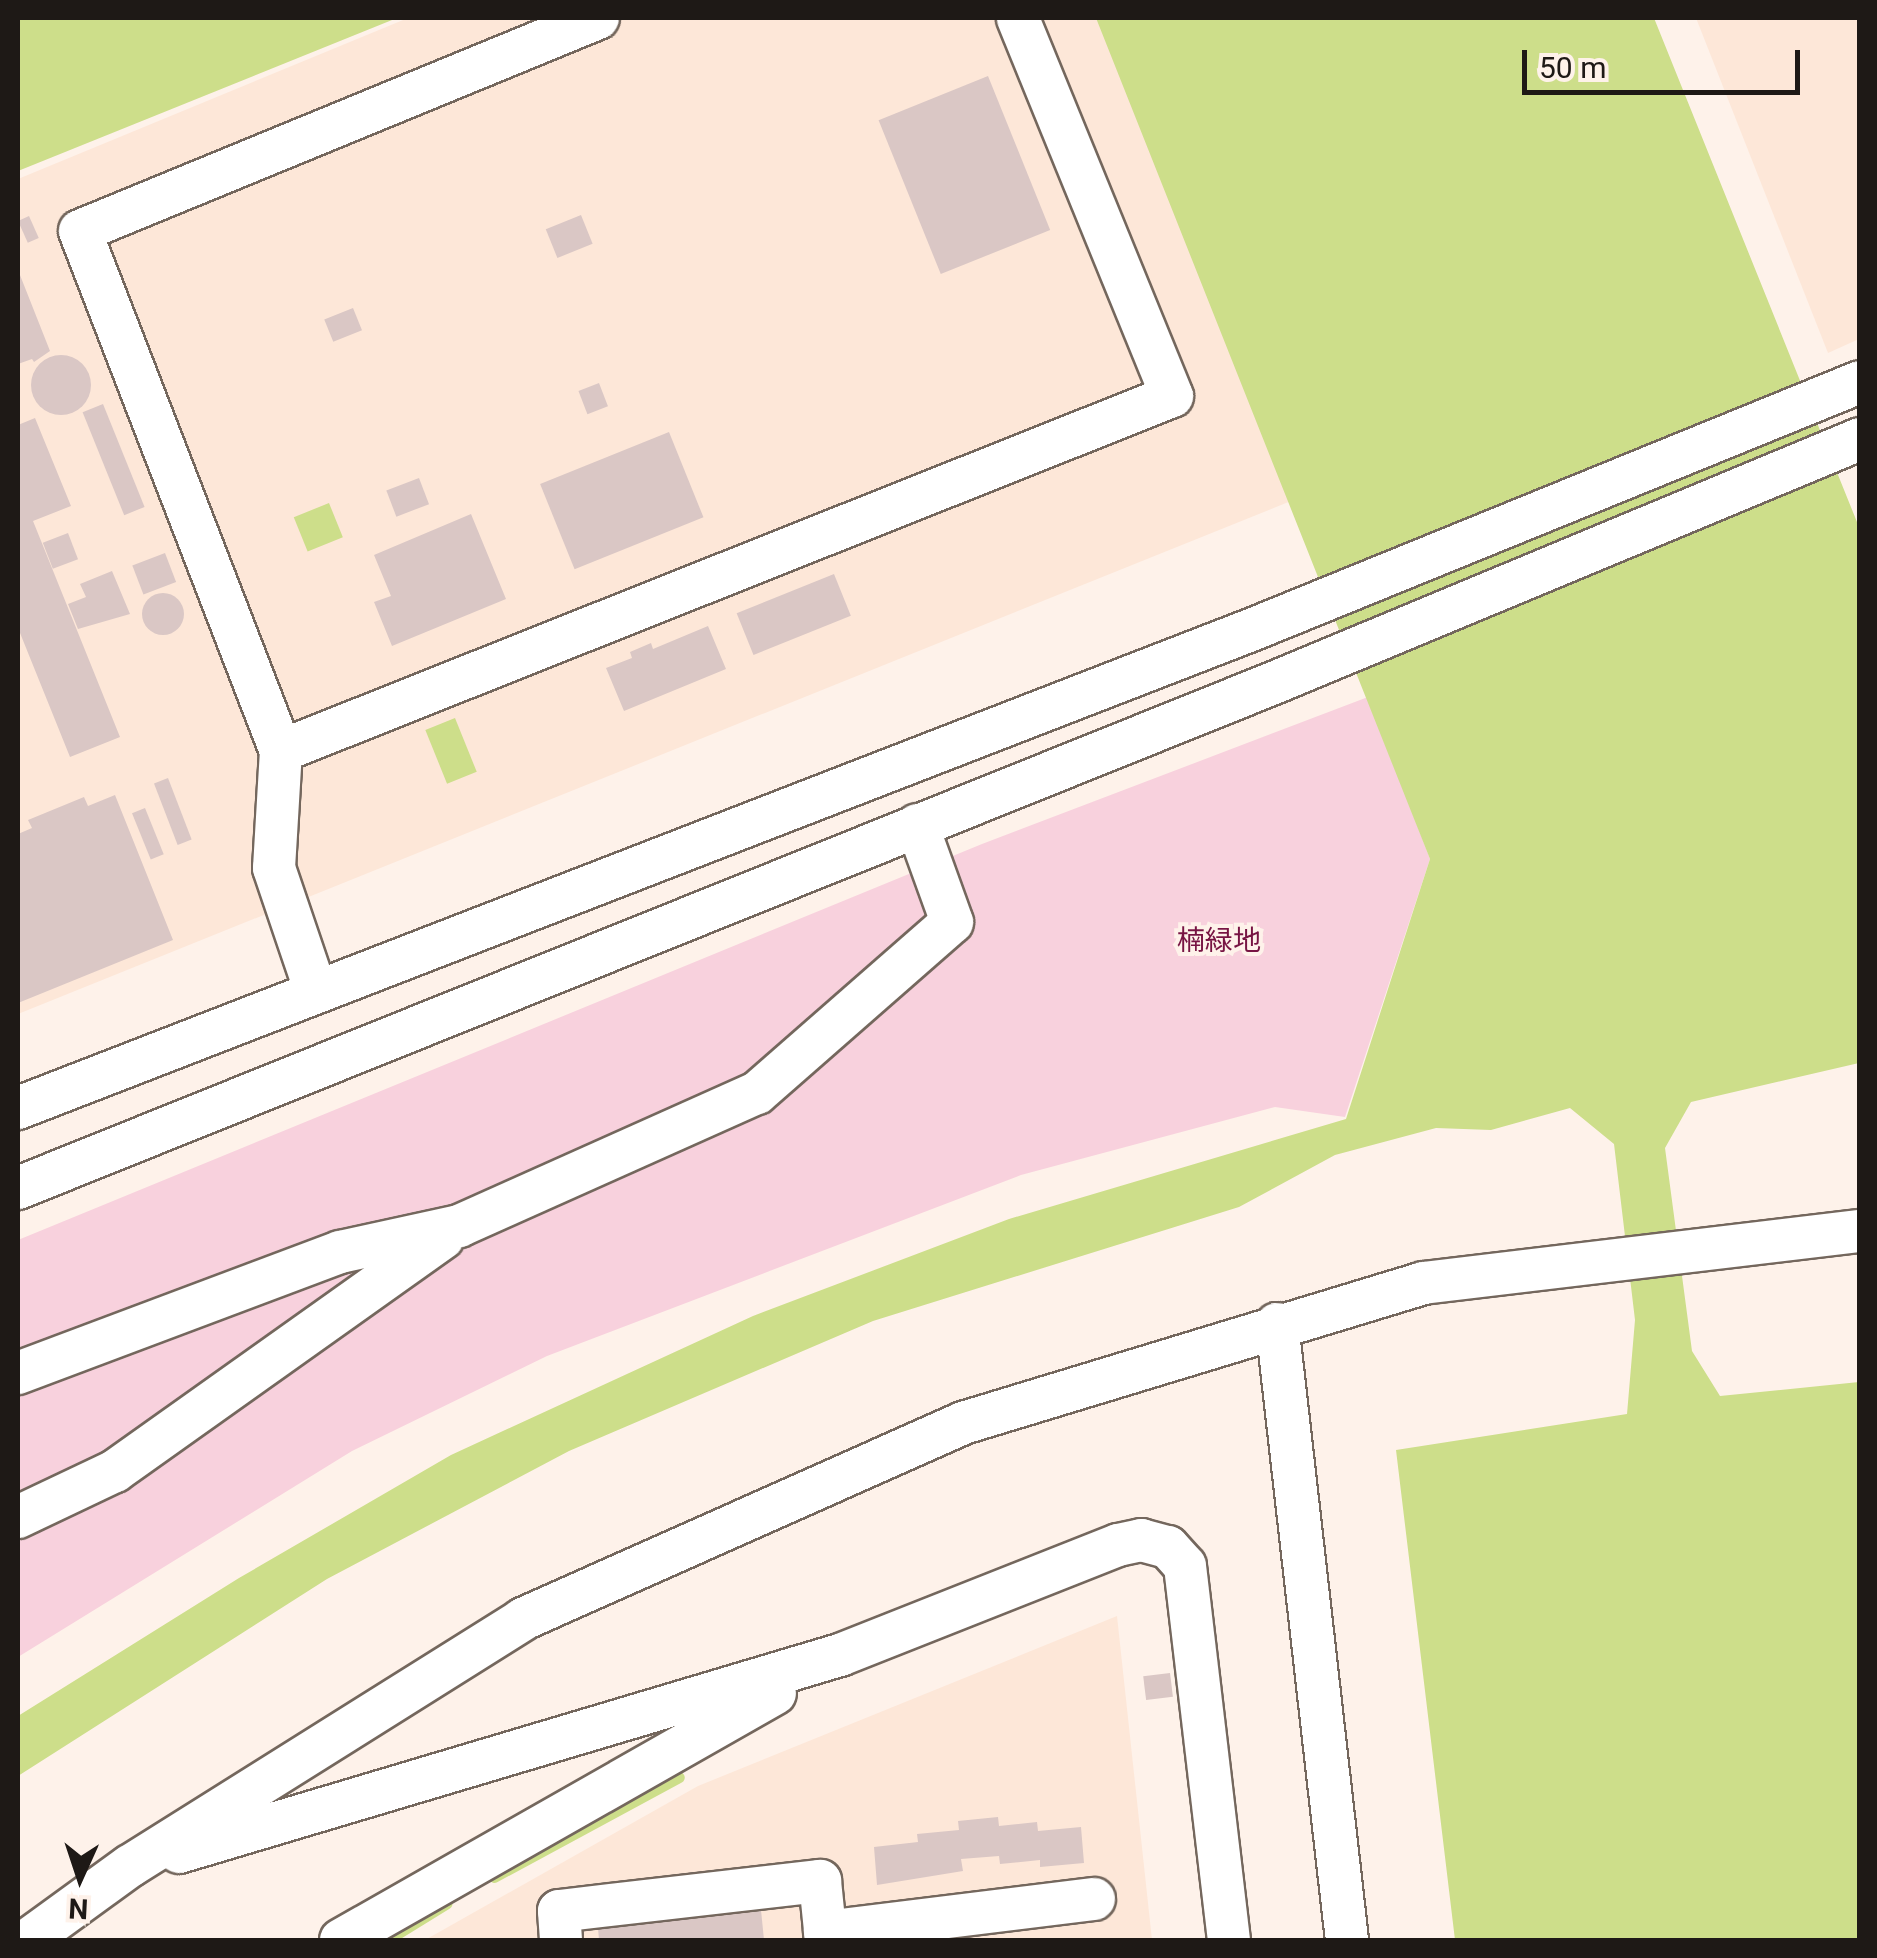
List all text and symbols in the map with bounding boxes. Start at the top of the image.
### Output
scale bar [1527,30,1804,92]
text: 50 m [1539,50,1606,85]
park label: 楠緑地 [1177,924,1261,958]
north arrow [30,1828,130,1928]
text: N [68,1891,89,1925]

